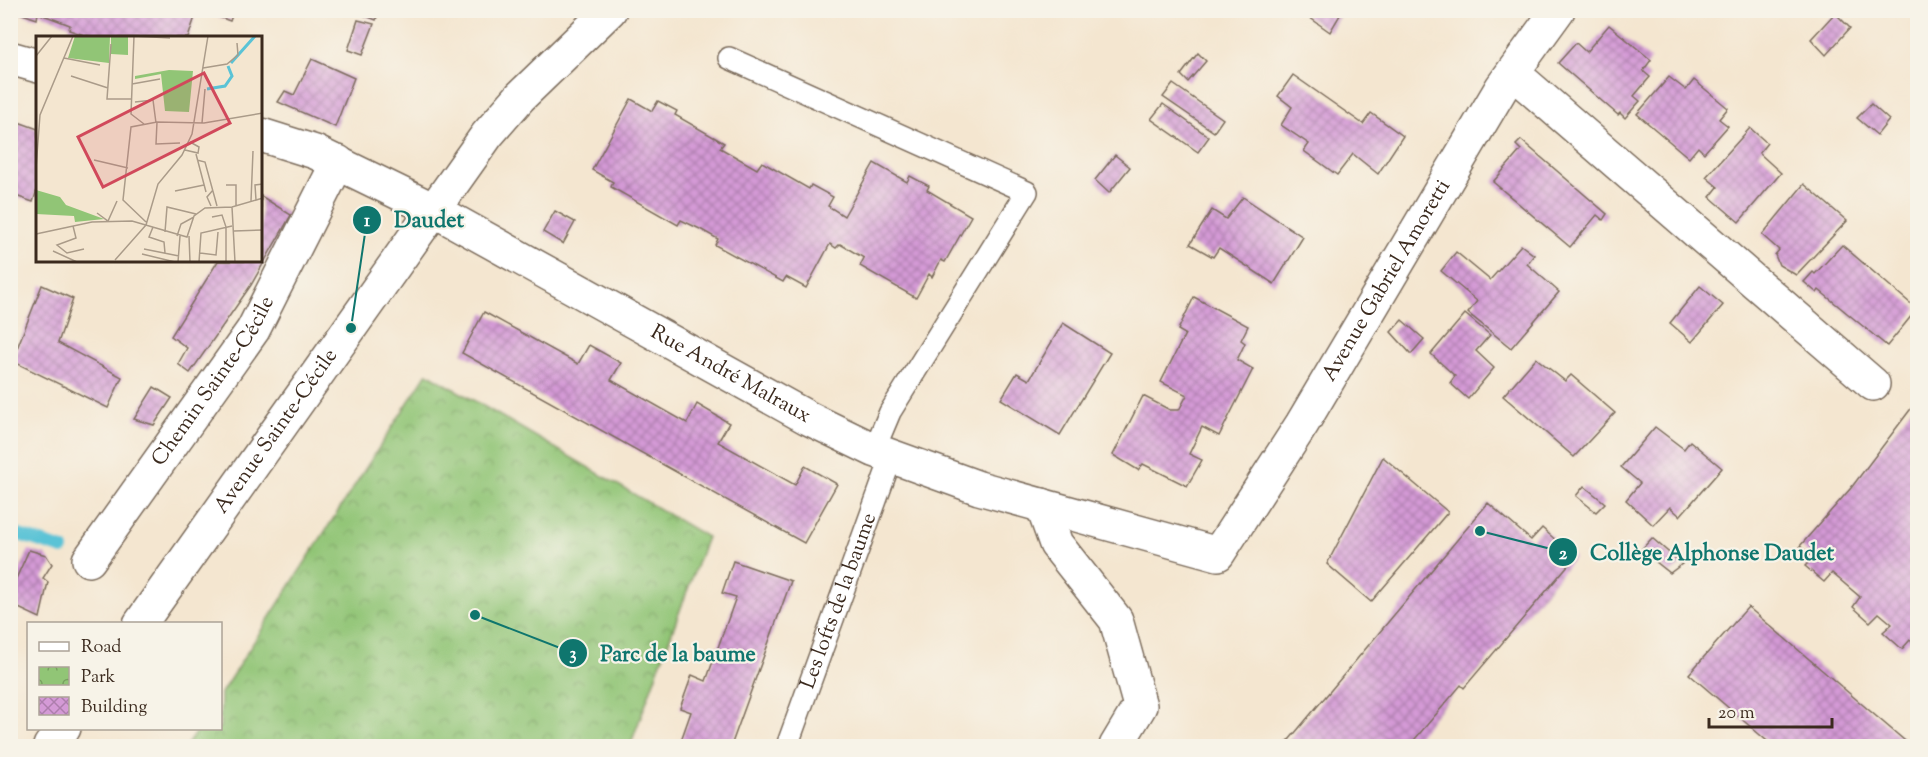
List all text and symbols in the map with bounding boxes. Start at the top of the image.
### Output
inset map [36,36,262,262]
street label: Avenue Gabriel Amoretti [1315,174,1459,388]
callout: Daudet [352,200,476,240]
text: Daudet [394,206,464,238]
text: 1 [364,209,371,235]
street label: Chemin Sainte-Cécile [145,291,283,473]
street label: Rue André Malraux [645,318,816,432]
street label: Avenue Sainte-Cécile [208,343,346,520]
street label: Les lofts de la baume [794,509,885,694]
callout: Collège Alphonse Daudet [1548,532,1846,572]
text: Collège Alphonse Daudet [1590,539,1834,571]
text: 2 [1559,542,1568,568]
legend [27,622,222,730]
callout: Parc de la baume [558,633,768,673]
text: Road [81,635,121,661]
text: Parc de la baume [600,640,756,672]
text: 3 [569,642,577,668]
text: Park [81,665,116,691]
scale bar [1709,691,1832,729]
text: Building [81,695,147,721]
text: 20 m [1718,701,1755,727]

